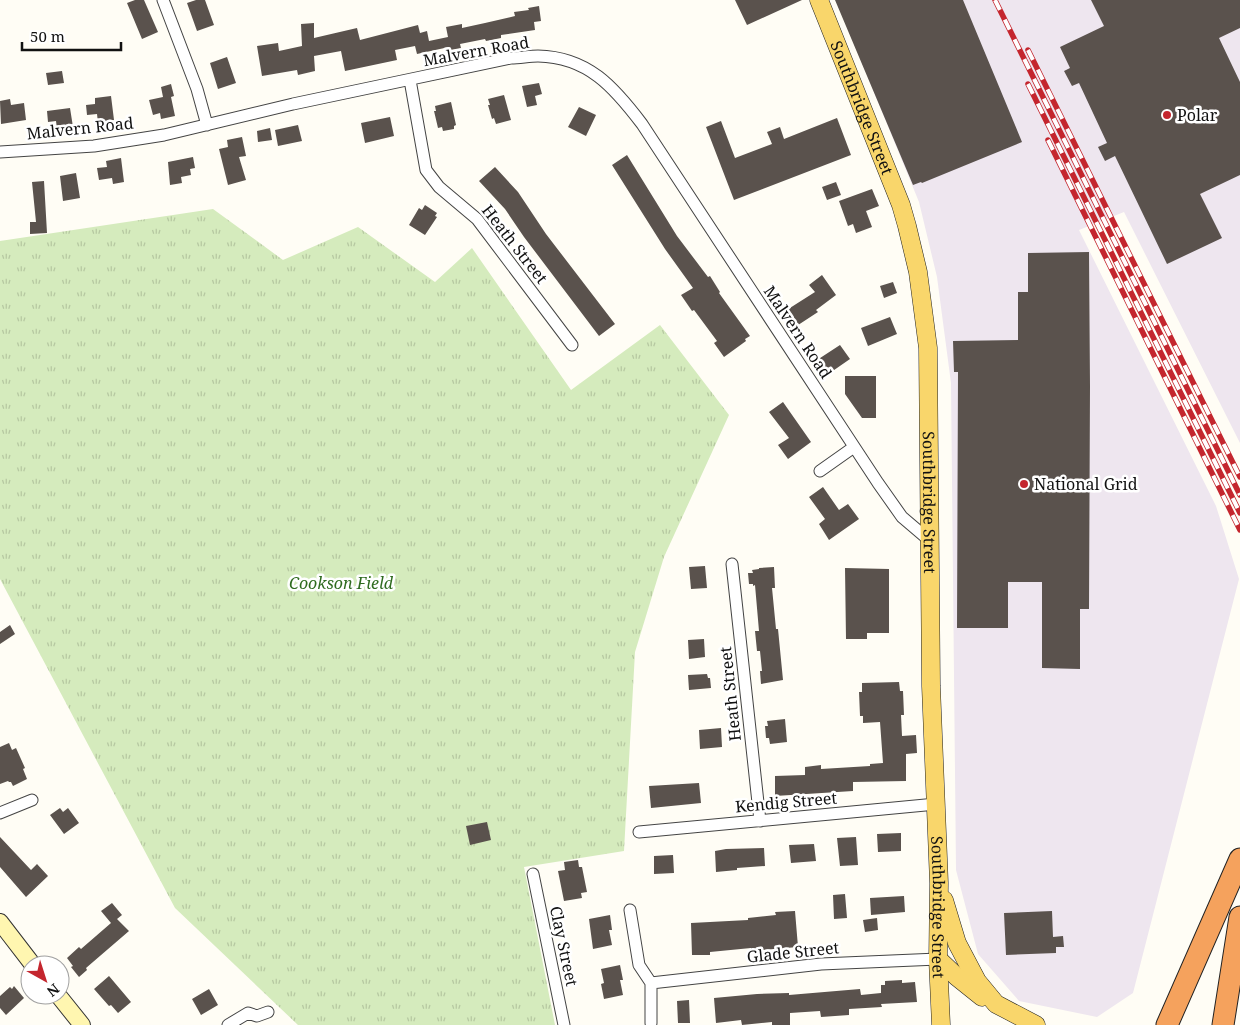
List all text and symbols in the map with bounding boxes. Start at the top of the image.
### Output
scale bar [22,20,121,52]
text: 50 m [30,26,65,46]
street label: Malvern Road [421,31,531,71]
street label: Southbridge Street [825,38,899,178]
place label: Polar [1177,104,1218,126]
marker: Polar [1161,109,1173,121]
street label: Malvern Road [25,111,135,145]
street label: Heath Street [477,200,553,288]
street label: Malvern Road [759,281,837,383]
street label: Southbridge Street [918,431,941,574]
place label: National Grid [1034,473,1138,495]
marker: National Grid [1018,478,1030,490]
park label: Cookson Field [289,572,394,594]
street label: Heath Street [714,645,746,742]
street label: Kendig Street [734,787,838,817]
street label: Southbridge Street [926,836,950,979]
street label: Clay Street [545,904,583,988]
street label: Glade Street [746,936,841,968]
north arrow [20,955,70,1005]
text: N [43,980,64,1001]

